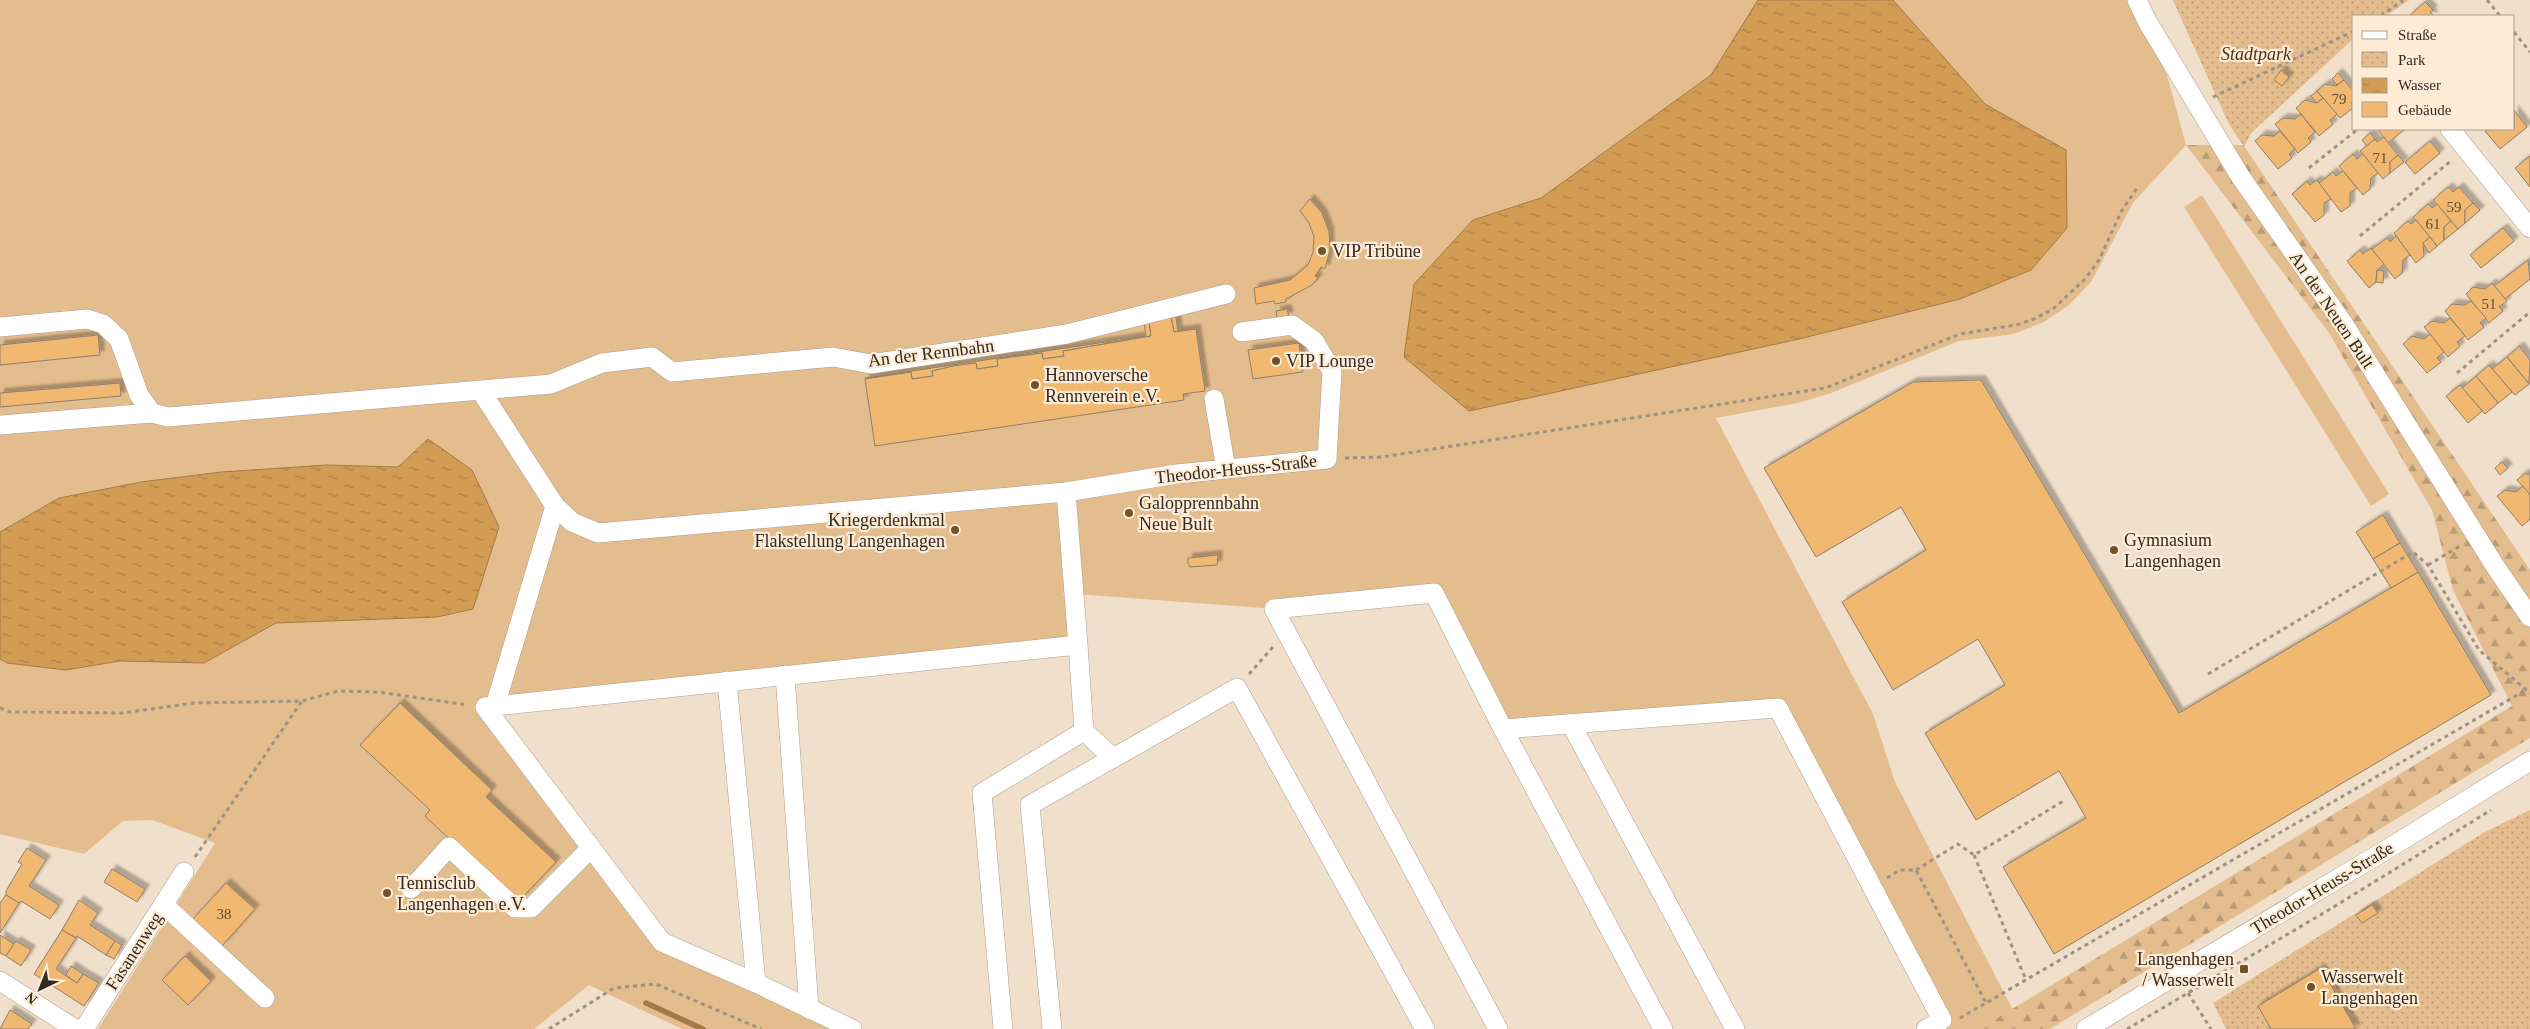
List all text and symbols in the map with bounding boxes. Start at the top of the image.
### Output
legend [2352,15,2515,130]
text: Straße [2398,27,2437,43]
park label: Stadtpark [2221,44,2292,64]
text: Park [2398,52,2426,68]
text: Wasser [2398,77,2441,93]
house number: 79 [2332,91,2347,107]
text: Gebäude [2398,102,2452,118]
house number: 71 [2373,150,2388,166]
house number: 59 [2447,199,2462,215]
house number: 61 [2426,216,2441,232]
place label: VIP Tribüne [1332,241,1421,261]
marker: VIP Tribüne [1316,245,1328,257]
street label: An der Neuen Bult [2286,248,2378,372]
house number: 51 [2482,296,2497,312]
street label: An der Rennbahn [867,335,995,371]
place label: VIP Lounge [1286,351,1374,371]
marker: VIP Lounge [1270,355,1282,367]
place label: Hannoversche Rennverein e.V. [1045,365,1160,406]
marker: Hannoversche Rennverein e.V. [1029,379,1041,391]
street label: Theodor-Heuss-Straße [1154,451,1318,487]
place label: Galopprennbahn Neue Bult [1139,493,1259,534]
marker: Galopprennbahn Neue Bult [1123,507,1135,519]
place label: Kriegerdenkmal Flakstellung Langenhagen [755,510,945,551]
marker: Kriegerdenkmal Flakstellung Langenhagen [949,524,961,536]
place label: Gymnasium Langenhagen [2124,530,2221,571]
marker: Gymnasium Langenhagen [2108,544,2120,556]
street label: Theodor-Heuss-Straße [2247,838,2397,938]
place label: Tennisclub Langenhagen e.V. [397,873,526,914]
marker: Tennisclub Langenhagen e.V. [381,887,393,899]
house number: 38 [217,906,232,922]
street label: Fasanenweg [101,908,167,994]
place label: Langenhagen / Wasserwelt [2137,949,2234,990]
marker: Langenhagen / Wasserwelt [2238,963,2250,975]
north arrow [15,964,65,1014]
place label: Wasserwelt Langenhagen [2321,967,2418,1008]
marker: Wasserwelt Langenhagen [2305,981,2317,993]
text: N [23,989,40,1007]

